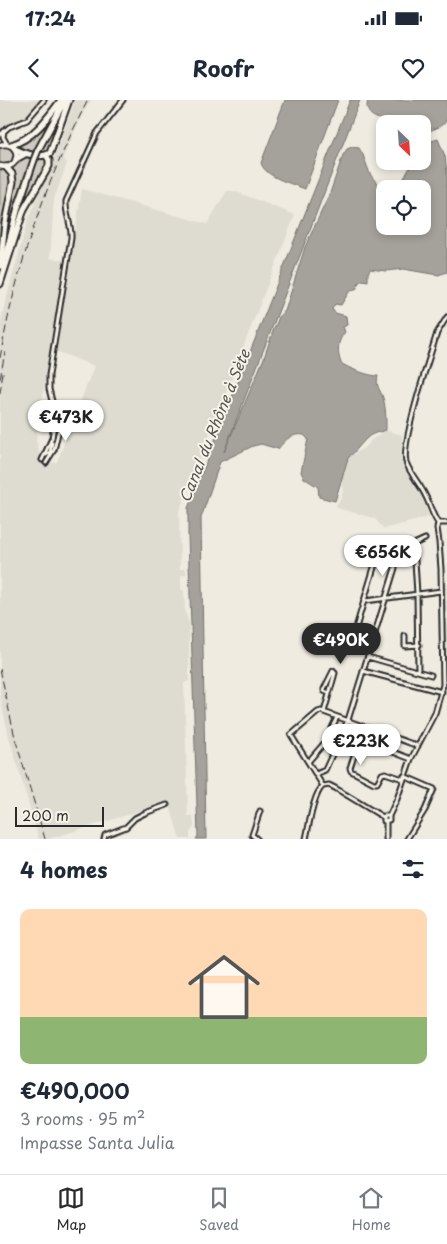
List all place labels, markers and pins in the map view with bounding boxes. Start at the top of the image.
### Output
pin: €473K [31,400,101,442]
pin: €656K [348,534,418,577]
pin: €490K [306,622,376,665]
pin: €223K [326,724,396,766]

